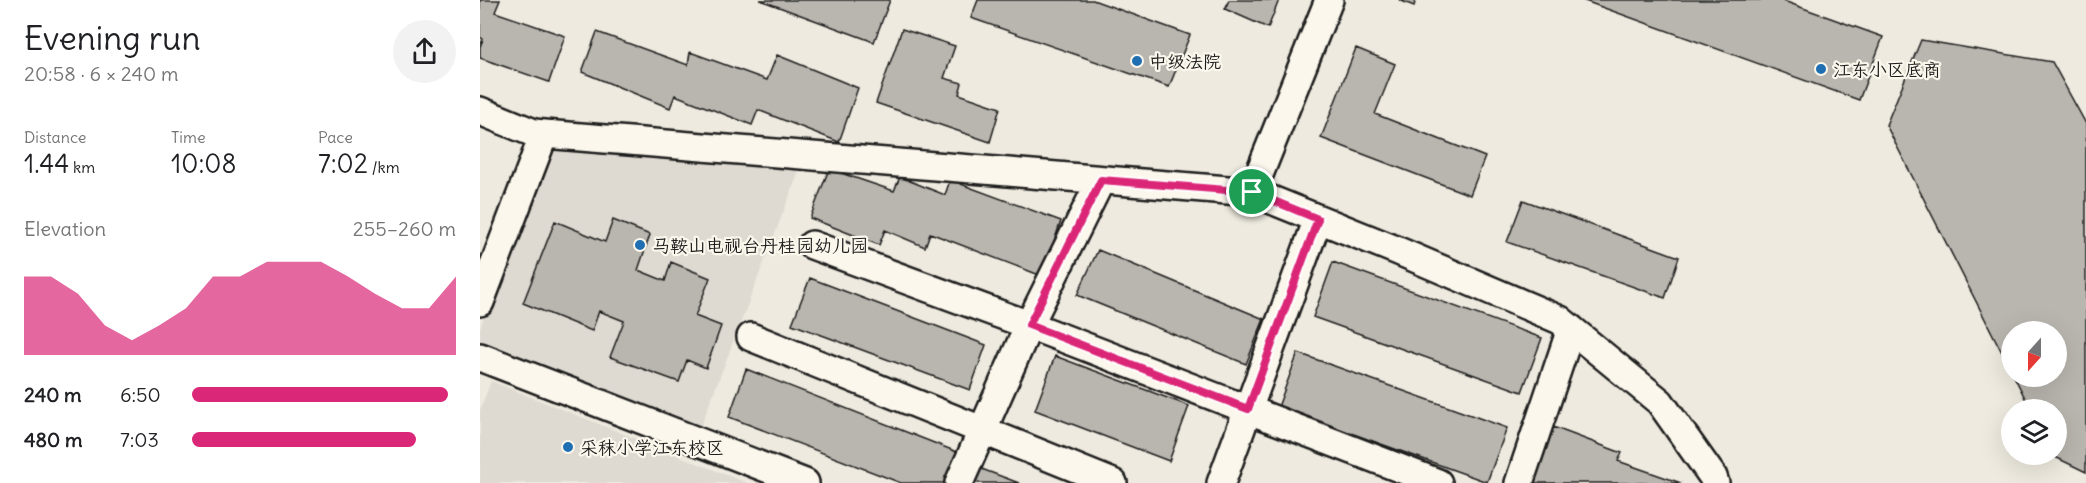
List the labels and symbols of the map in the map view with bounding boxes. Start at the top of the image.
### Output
place label: 中级法院 [1149,50,1221,73]
marker: 中级法院 [1130,54,1144,68]
place label: 江东小区底商 [1833,58,1941,81]
marker: 江东小区底商 [1814,62,1828,76]
pin [1226,166,1277,217]
place label: 马鞍山电视台丹桂园幼儿园 [652,234,868,257]
marker: 马鞍山电视台丹桂园幼儿园 [633,238,647,252]
north arrow [2001,321,2067,387]
place label: 采秣小学江东校区 [580,436,724,459]
marker: 采秣小学江东校区 [561,440,575,454]

